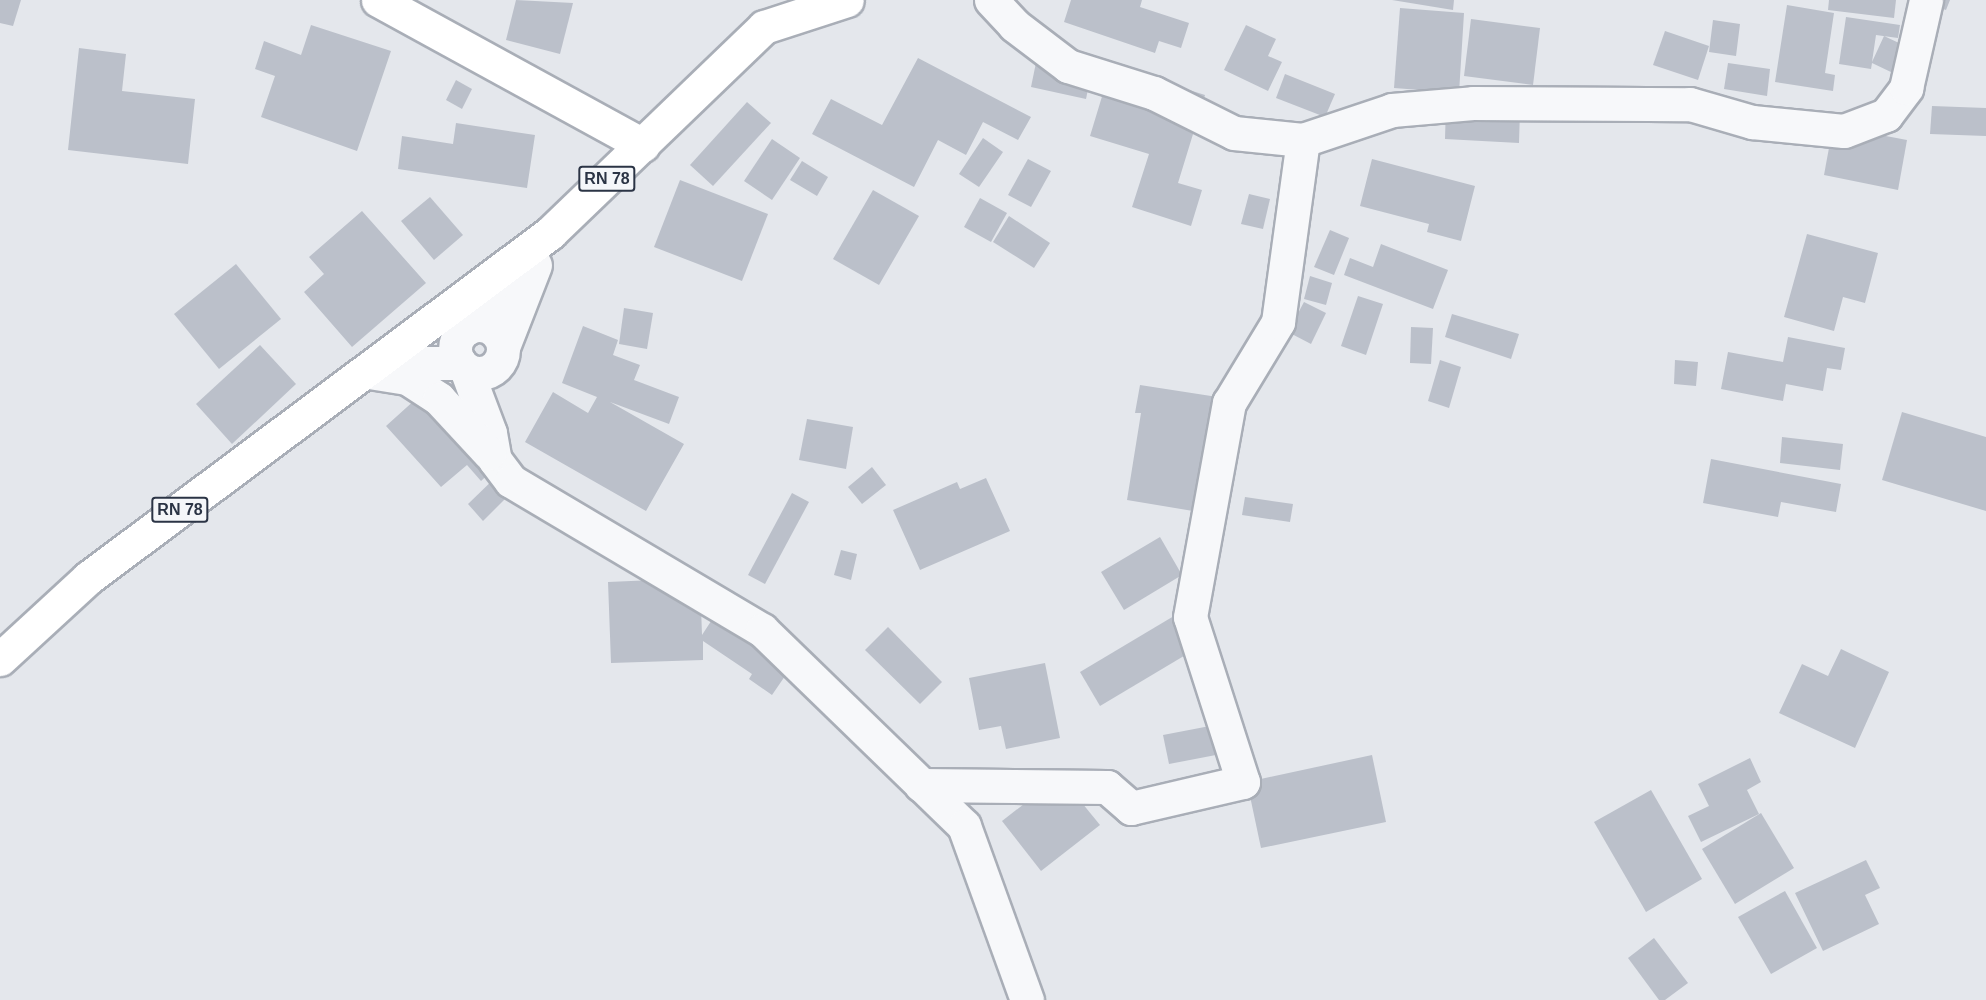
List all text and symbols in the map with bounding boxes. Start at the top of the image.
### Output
road number: RN 78 [577,166,637,192]
road number: RN 78 [150,497,210,523]

